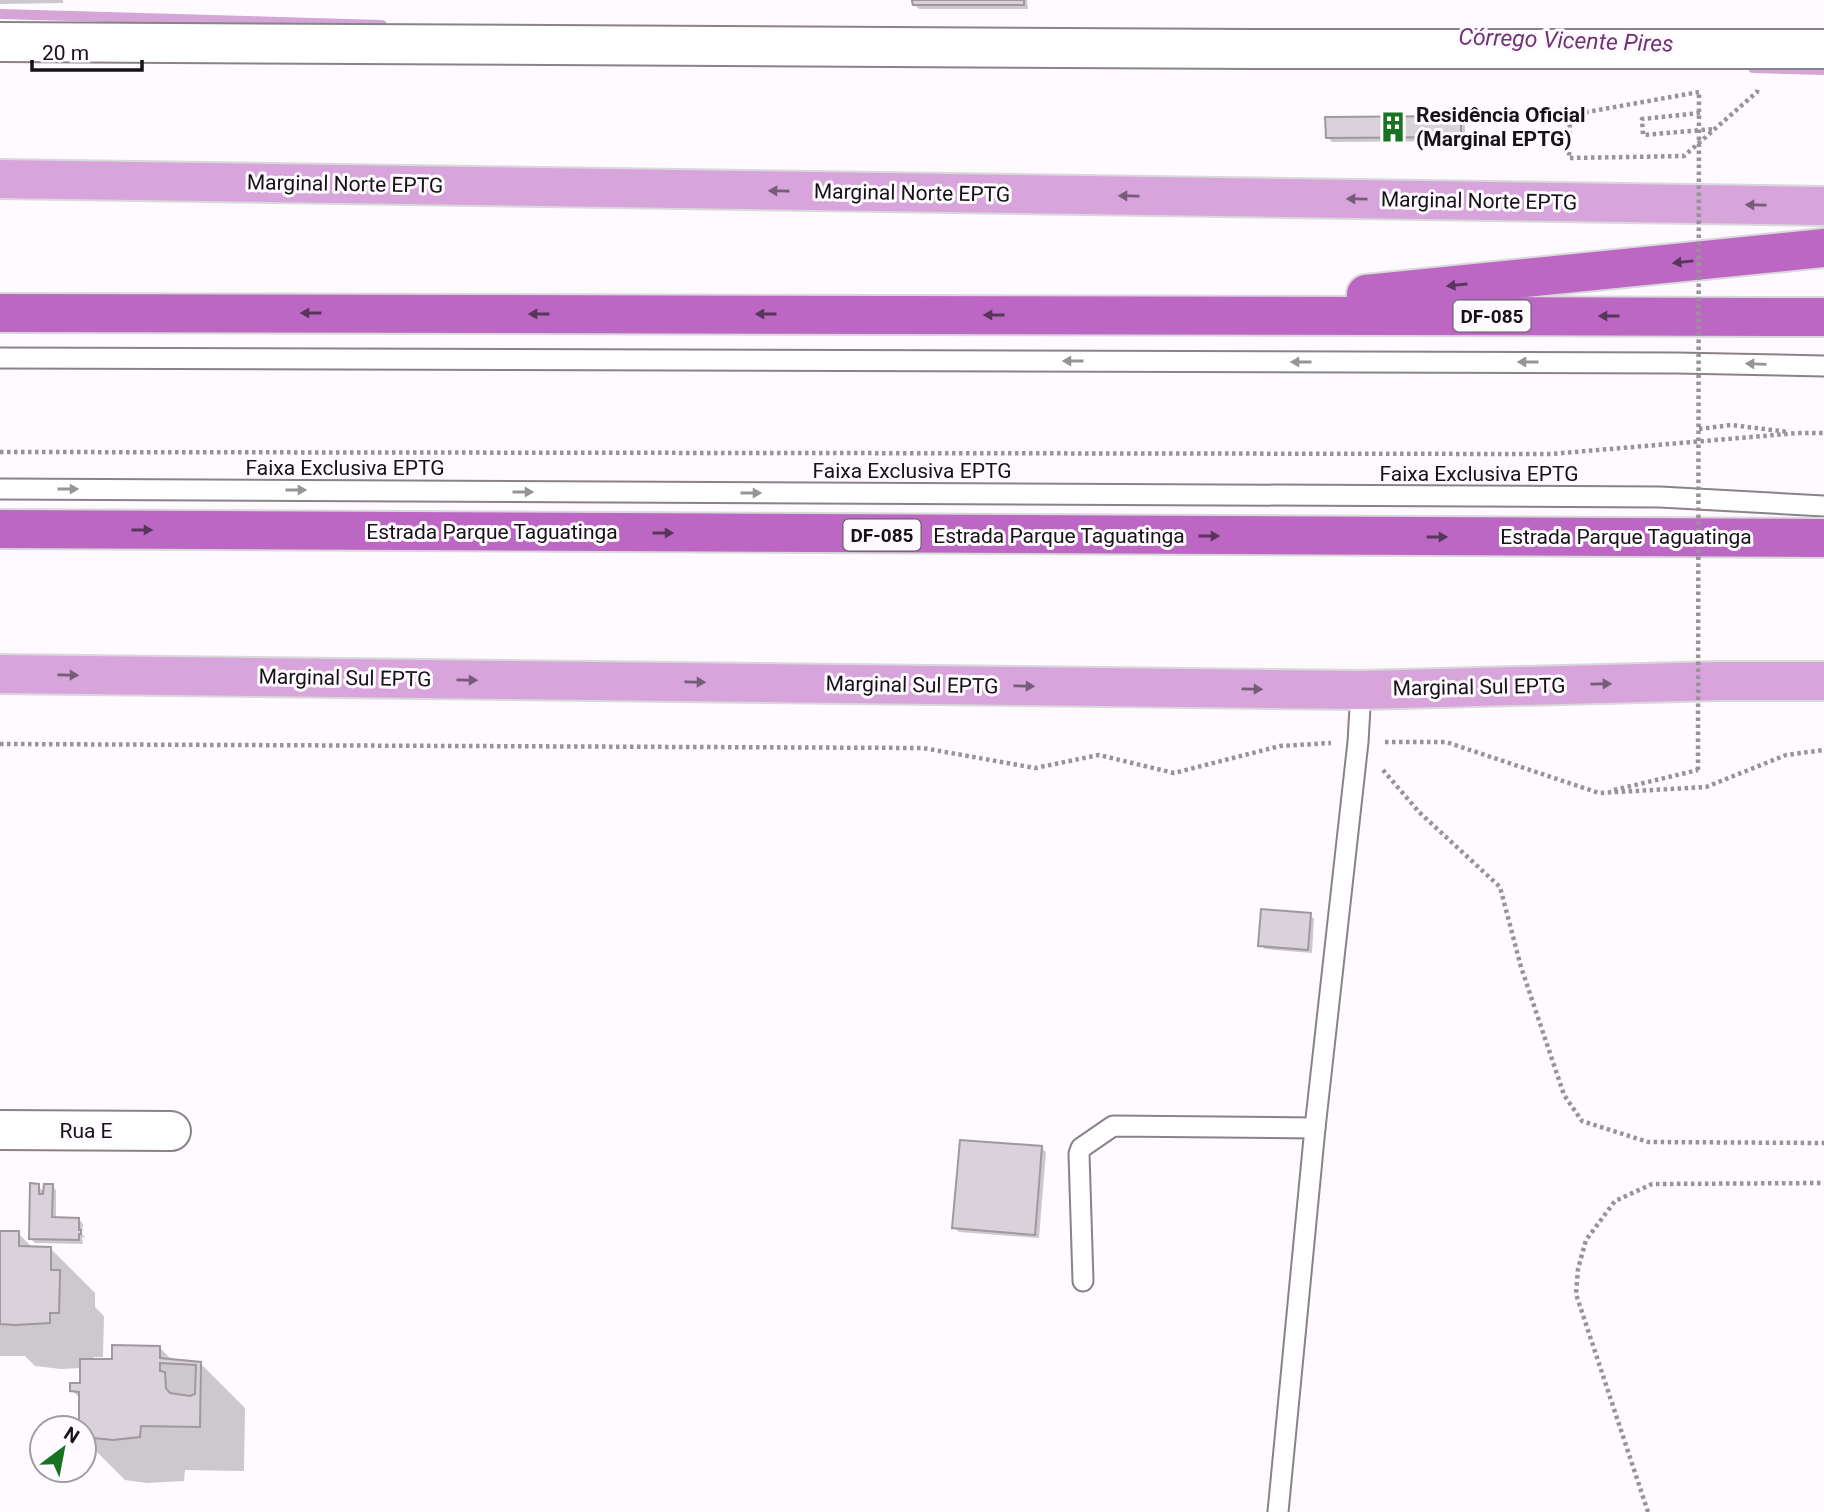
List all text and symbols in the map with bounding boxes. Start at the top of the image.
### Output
water label: Córrego Vicente Pires [1458,23,1674,58]
scale bar [32,28,142,72]
text: 20 m [42,41,89,65]
place label: Residência Oficial (Marginal EPTG) [1416,103,1586,151]
building icon: Residência Oficial (Marginal EPTG) [1376,110,1410,144]
street label: Marginal Norte EPTG [247,170,443,198]
street label: Marginal Norte EPTG [814,179,1010,207]
one-way arrow [768,185,790,197]
street label: Marginal Norte EPTG [1381,187,1577,215]
one-way arrow [1118,190,1140,202]
one-way arrow [1346,193,1368,205]
one-way arrow [1745,200,1767,211]
one-way arrow [1672,257,1694,268]
one-way arrow [1445,280,1467,291]
road number: DF-085 [1454,300,1530,332]
one-way arrow [300,307,322,319]
one-way arrow [527,308,549,320]
one-way arrow [755,308,777,320]
one-way arrow [982,309,1004,321]
one-way arrow [1598,310,1620,322]
one-way arrow [1062,355,1084,367]
one-way arrow [1290,356,1312,368]
one-way arrow [1517,356,1539,368]
one-way arrow [1745,359,1767,370]
street label: Faixa Exclusiva EPTG [246,456,445,480]
street label: Faixa Exclusiva EPTG [813,459,1012,483]
street label: Faixa Exclusiva EPTG [1380,462,1579,486]
one-way arrow [57,483,79,495]
one-way arrow [285,485,307,496]
one-way arrow [512,486,534,498]
one-way arrow [740,487,762,499]
street label: Estrada Parque Taguatinga [366,520,618,544]
road number: DF-085 [844,520,920,550]
one-way arrow [131,524,153,536]
street label: Estrada Parque Taguatinga [933,524,1185,548]
street label: Estrada Parque Taguatinga [1500,525,1752,549]
one-way arrow [652,528,674,539]
one-way arrow [1198,530,1220,542]
one-way arrow [1426,531,1448,543]
street label: Marginal Sul EPTG [258,664,432,692]
one-way arrow [57,669,79,681]
street label: Marginal Sul EPTG [825,671,999,699]
street label: Marginal Sul EPTG [1392,673,1566,701]
one-way arrow [456,674,478,685]
one-way arrow [684,676,706,688]
one-way arrow [1590,678,1612,690]
one-way arrow [1013,680,1035,692]
one-way arrow [1241,683,1263,694]
street label: Rua E [59,1119,113,1143]
north arrow [28,1414,98,1484]
text: N [60,1422,84,1448]

